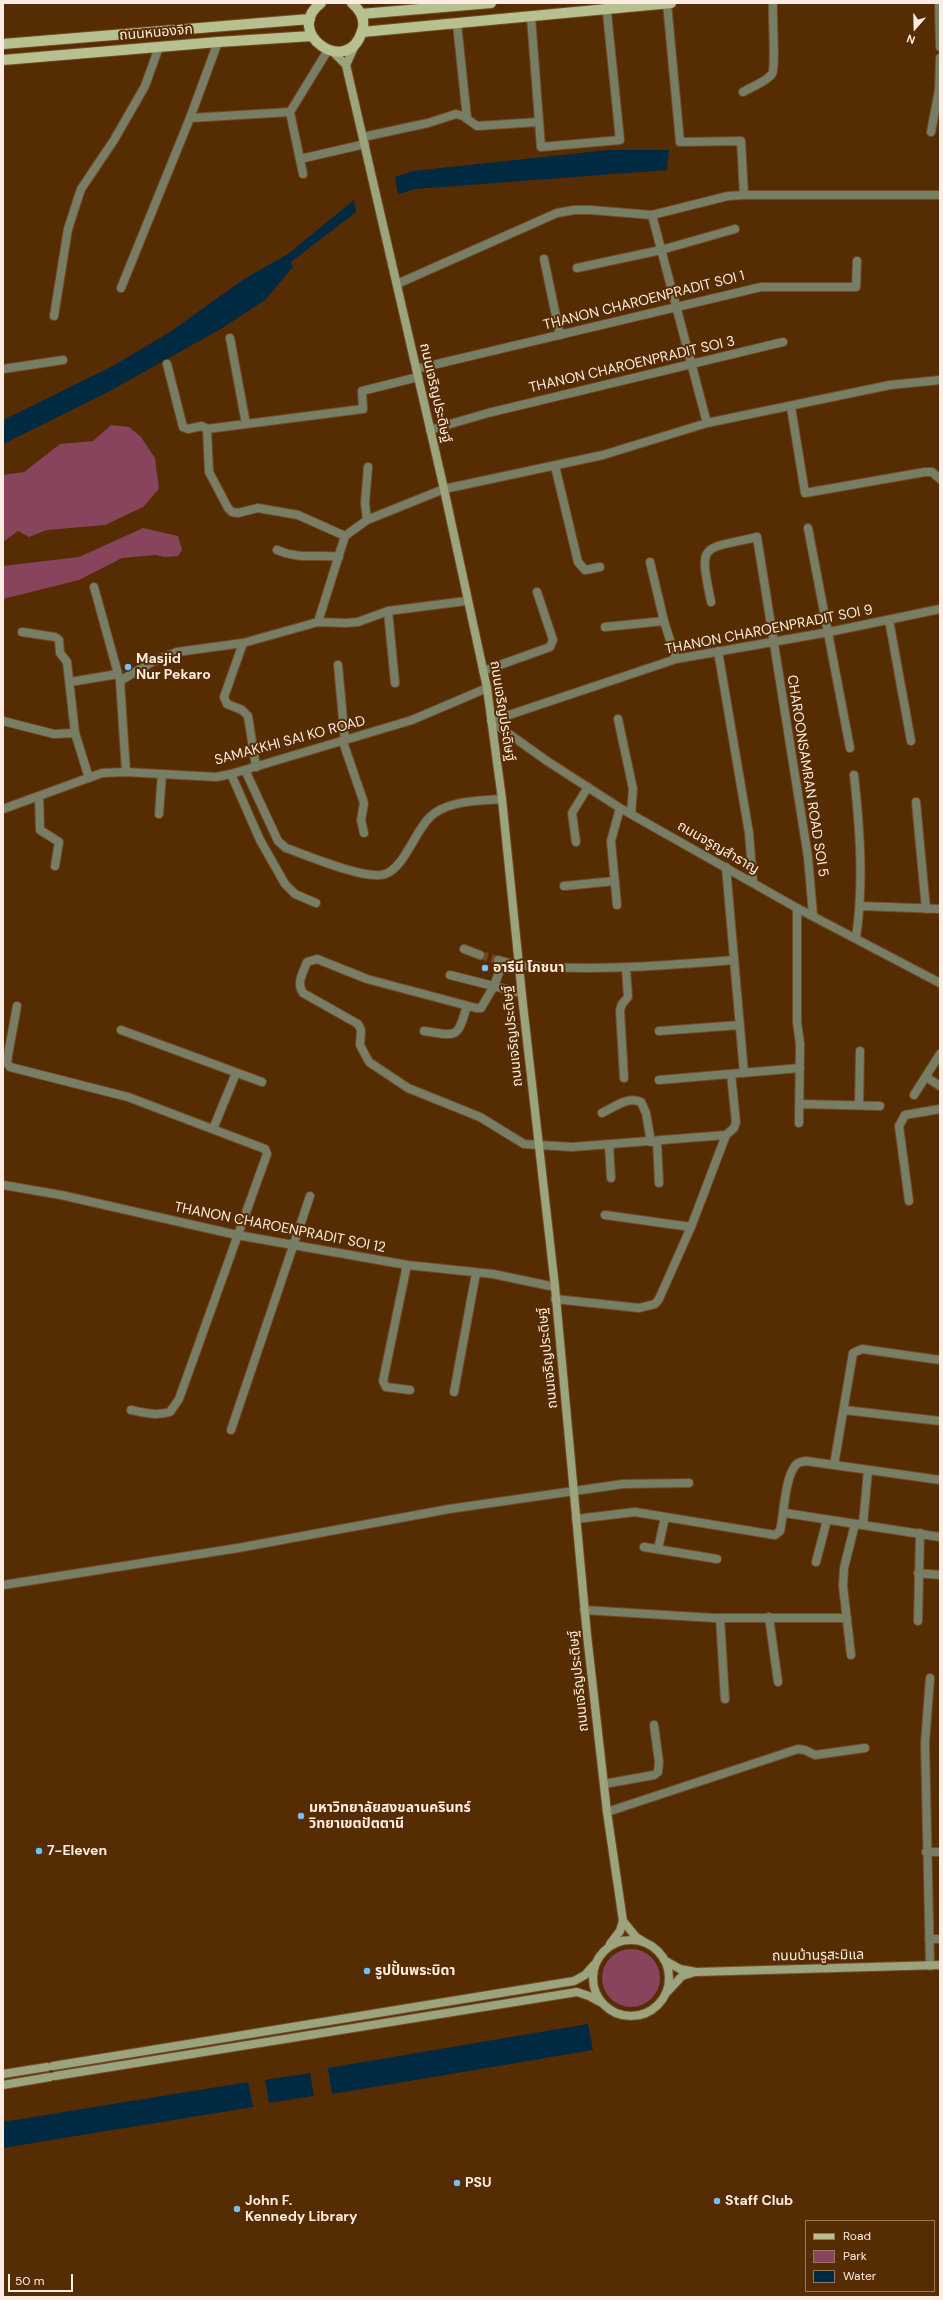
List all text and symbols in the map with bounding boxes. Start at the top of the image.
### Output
north arrow [895,8,935,48]
street label: ถนนหนองจิก [119,21,193,45]
text: N [905,31,917,47]
street label: THANON CHAROENPRADIT SOI 1 [542,268,746,334]
street label: THANON CHAROENPRADIT SOI 3 [527,333,737,397]
street label: ถนนเจริญประดิษฐ์ [415,342,455,444]
street label: THANON CHAROENPRADIT SOI 9 [664,602,874,658]
place label: Masjid Nur Pekaro [136,651,211,684]
street label: ถนนเจริญประดิษฐ์ [486,660,518,762]
marker: Masjid Nur Pekaro [123,662,133,672]
street label: CHAROONSAMRAN ROAD SOI 5 [783,674,831,878]
street label: SAMAKKHI SAI KO ROAD [213,713,367,769]
street label: ถนนจรูญสำราญ [674,818,762,878]
place label: อารีนี โภชนา [493,960,564,976]
marker: อารีนี โภชนา [480,963,490,973]
street label: ถนนเจริญประดิษฐ์ [499,985,527,1087]
street label: THANON CHAROENPRADIT SOI 12 [173,1199,387,1257]
street label: ถนนเจริญประดิษฐ์ [534,1307,562,1409]
street label: ถนนเจริญประดิษฐ์ [565,1630,593,1732]
place label: มหาวิทยาลัยสงขลานครินทร์ วิทยาเขตปัตตานี [309,1800,471,1832]
marker: มหาวิทยาลัยสงขลานครินทร์ วิทยาเขตปัตตานี [296,1811,306,1821]
place label: 7-Eleven [47,1843,107,1859]
marker: 7-Eleven [34,1846,44,1856]
street label: ถนนบ้านรูสะมิแล [772,1947,864,1965]
place label: รูปปั้นพระบิดา [375,1963,455,1979]
marker: รูปปั้นพระบิดา [362,1966,372,1976]
place label: PSU [465,2175,492,2191]
marker: PSU [452,2178,462,2188]
place label: John F. Kennedy Library [245,2193,358,2226]
place label: Staff Club [725,2193,793,2209]
marker: Staff Club [712,2196,722,2206]
marker: John F. Kennedy Library [232,2204,242,2214]
legend [805,2220,935,2292]
text: Road [843,2228,871,2244]
text: Park [843,2248,867,2264]
scale bar [10,2266,75,2292]
text: Water [843,2268,876,2284]
text: 50 m [15,2273,44,2289]

